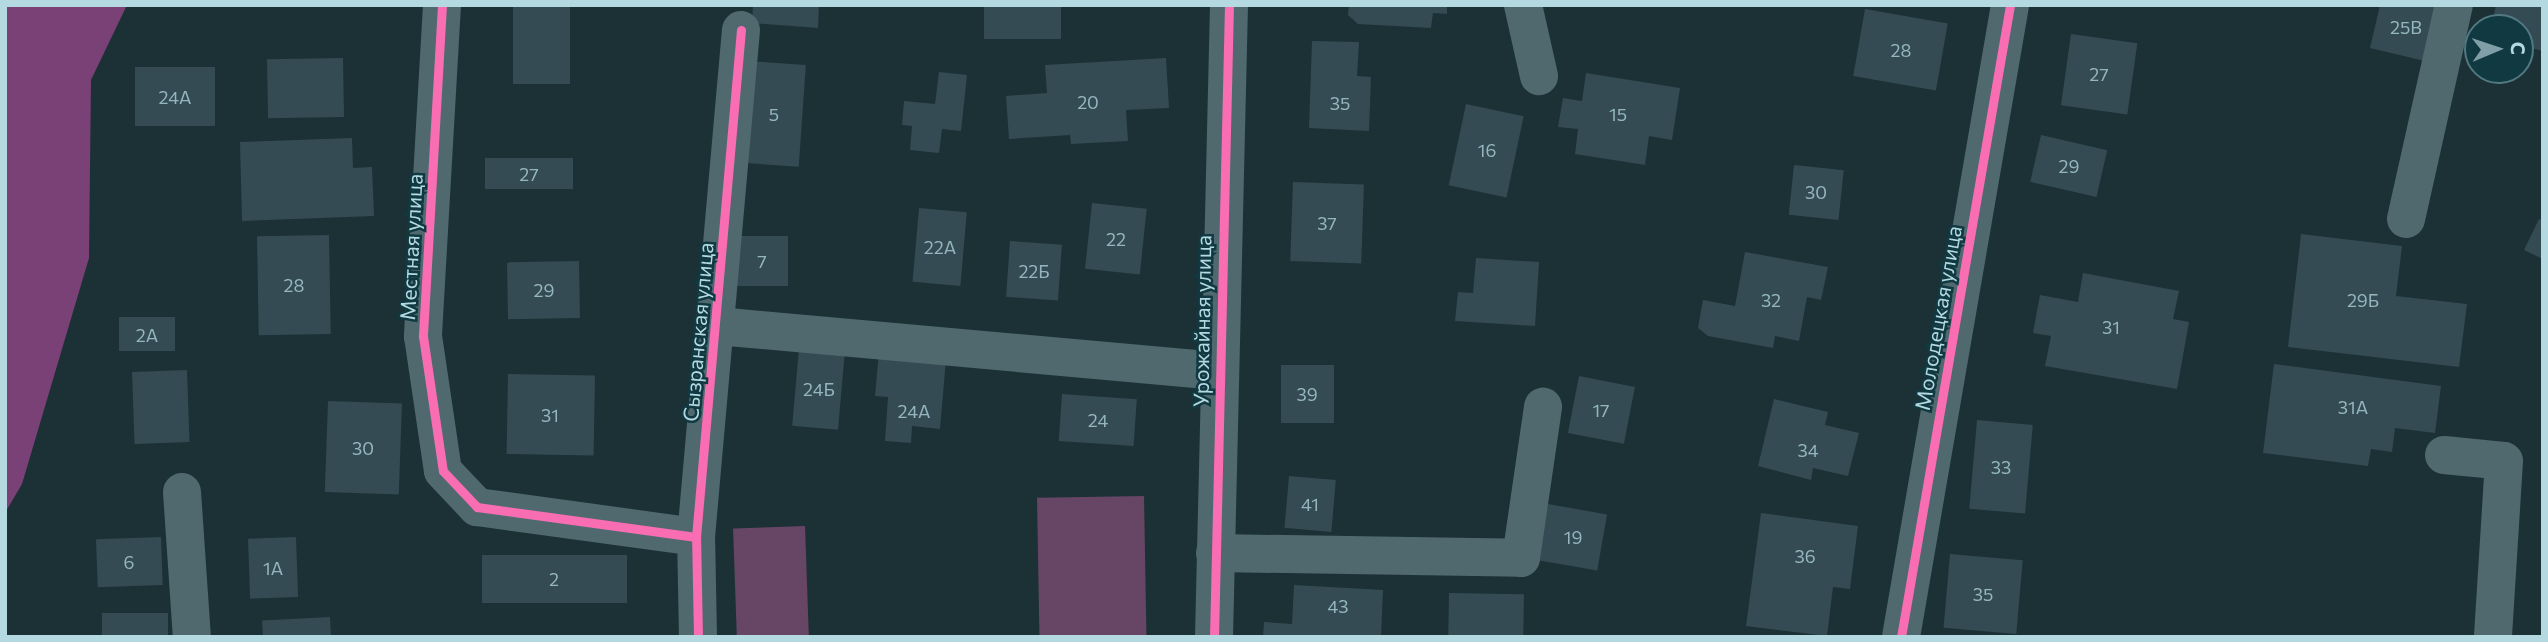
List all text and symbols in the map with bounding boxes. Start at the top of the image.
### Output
north arrow [2464,14,2534,84]
house number: 25В [2390,16,2422,38]
house number: 28 [1891,39,1911,61]
text: С [2507,41,2530,55]
house number: 27 [2089,63,2109,85]
house number: 24А [159,86,191,108]
house number: 20 [1077,91,1099,113]
house number: 35 [1330,92,1350,114]
house number: 5 [769,103,779,125]
house number: 15 [1609,103,1627,125]
house number: 16 [1478,139,1496,161]
house number: 29 [2059,155,2079,177]
house number: 27 [519,163,539,185]
street label: Местная улица [395,173,427,321]
house number: 30 [1805,181,1827,203]
house number: 37 [1317,212,1337,234]
street label: Молодецкая улица [1909,224,1967,412]
house number: 22 [1106,228,1126,250]
street label: Урожайная улица [1188,235,1216,407]
house number: 22А [924,236,956,258]
street label: Сызранская улица [678,241,718,423]
house number: 7 [757,250,767,272]
house number: 22Б [1018,260,1050,282]
house number: 28 [284,274,304,296]
house number: 29 [534,279,554,301]
house number: 32 [1761,289,1781,311]
house number: 29Б [2347,289,2379,311]
house number: 31 [2102,316,2120,338]
house number: 2А [136,324,158,346]
house number: 24Б [803,378,835,400]
house number: 39 [1296,383,1318,405]
house number: 31А [2338,396,2368,418]
house number: 17 [1592,399,1610,421]
house number: 24А [898,400,930,422]
house number: 31 [541,404,559,426]
house number: 24 [1088,409,1108,431]
house number: 30 [352,437,374,459]
house number: 34 [1797,439,1819,461]
house number: 33 [1991,456,2011,478]
house number: 41 [1301,493,1319,515]
house number: 19 [1564,526,1582,548]
house number: 36 [1794,545,1816,567]
house number: 6 [124,551,134,573]
house number: 1А [263,557,283,579]
house number: 2 [549,568,559,590]
house number: 35 [1973,583,1993,605]
house number: 43 [1327,595,1349,617]

